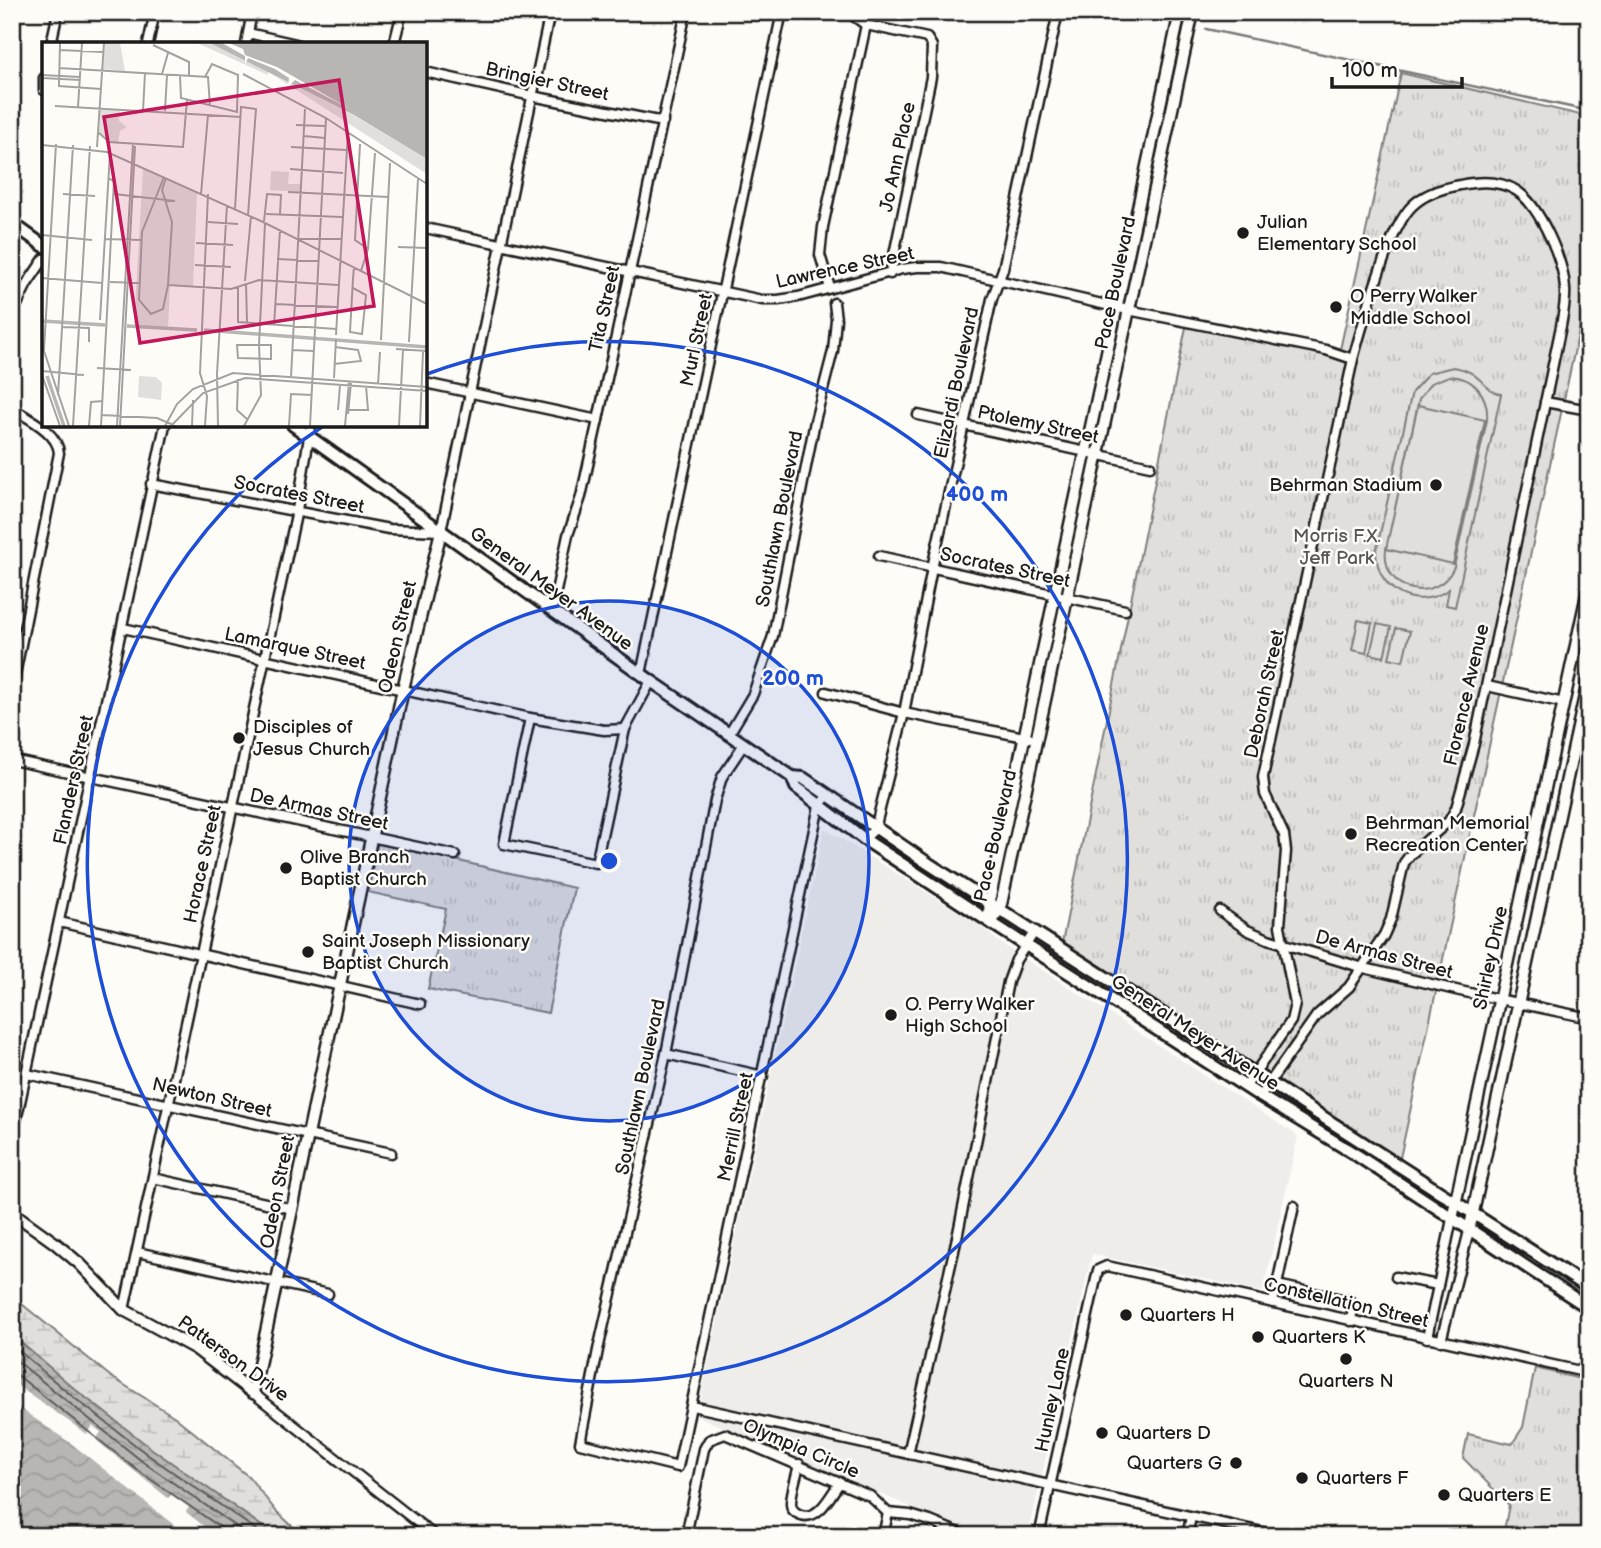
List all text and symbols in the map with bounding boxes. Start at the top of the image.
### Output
inset map [42,42,427,427]
scale bar [1332,46,1461,90]
street label: Bringier Street [483,58,611,106]
text: 100 m [1342,58,1398,83]
street label: Jo Ann Place [875,100,921,214]
place label: Julian Elementary School [1257,211,1416,256]
street label: Pace Boulevard [1091,215,1141,351]
marker: Julian Elementary School [1235,225,1251,241]
street label: Lawrence Street [774,242,916,294]
street label: Tita Street [585,263,625,354]
place label: O Perry Walker Middle School [1350,285,1478,330]
street label: Murl Street [676,291,718,389]
marker: O Perry Walker Middle School [1328,299,1344,315]
street label: Elizardi Boulevard [930,305,984,461]
street label: Ptolemy Street [975,401,1101,449]
street label: Southlawn Boulevard [752,429,808,609]
street label: Socrates Street [232,471,366,519]
place label: Behrman Stadium [1269,474,1422,497]
marker: Behrman Stadium [1428,477,1444,493]
text: 400 m [946,482,1008,507]
street label: General Meyer Avenue [465,522,637,656]
park label: Morris F.X. Jeff Park [1293,525,1381,570]
street label: Socrates Street [938,543,1072,593]
street label: Odeon Street [374,578,422,696]
street label: Florence Avenue [1439,622,1495,768]
street label: Lamarque Street [222,623,368,675]
street label: Deborah Street [1240,627,1290,760]
text: 200 m [762,666,824,691]
street label: Flanders Street [49,713,99,847]
place label: Disciples of Jesus Church [253,716,370,761]
marker: Disciples of Jesus Church [231,730,247,746]
street label: Pace Boulevard [970,768,1022,904]
street label: De Armas Street [248,784,391,836]
street label: Horace Street [179,803,227,925]
place label: Behrman Memorial Recreation Center [1365,812,1529,857]
marker: Behrman Memorial Recreation Center [1343,826,1359,842]
place label: Olive Branch Baptist Church [300,846,427,891]
centre of rings [597,849,621,873]
marker: Olive Branch Baptist Church [278,860,294,876]
street label: Shirley Drive [1469,904,1513,1012]
street label: De Armas Street [1313,926,1455,984]
place label: Saint Joseph Missionary Baptist Church [322,930,530,975]
marker: Saint Joseph Missionary Baptist Church [300,944,316,960]
street label: General Meyer Avenue [1107,970,1283,1096]
place label: O. Perry Walker High School [905,993,1036,1038]
street label: Southlawn Boulevard [611,997,671,1177]
marker: O. Perry Walker High School [883,1007,899,1023]
street label: Merrill Street [713,1070,759,1184]
street label: Newton Street [150,1073,274,1123]
street label: Odeon Street [256,1133,300,1251]
street label: Constellation Street [1261,1273,1431,1333]
place label: Quarters H [1140,1304,1235,1327]
marker: Quarters H [1118,1307,1134,1323]
street label: Patterson Drive [173,1311,293,1407]
place label: Quarters K [1272,1326,1366,1349]
marker: Quarters K [1250,1329,1266,1345]
street label: Hunley Lane [1031,1346,1075,1454]
marker: Quarters N [1338,1351,1354,1367]
place label: Quarters N [1298,1370,1394,1393]
street label: Olympia Circle [739,1414,863,1484]
place label: Quarters D [1116,1422,1211,1445]
marker: Quarters D [1094,1425,1110,1441]
place label: Quarters G [1127,1452,1222,1475]
marker: Quarters G [1228,1455,1244,1471]
place label: Quarters F [1316,1467,1409,1490]
marker: Quarters F [1294,1470,1310,1486]
place label: Quarters E [1458,1484,1552,1507]
marker: Quarters E [1436,1487,1452,1503]

